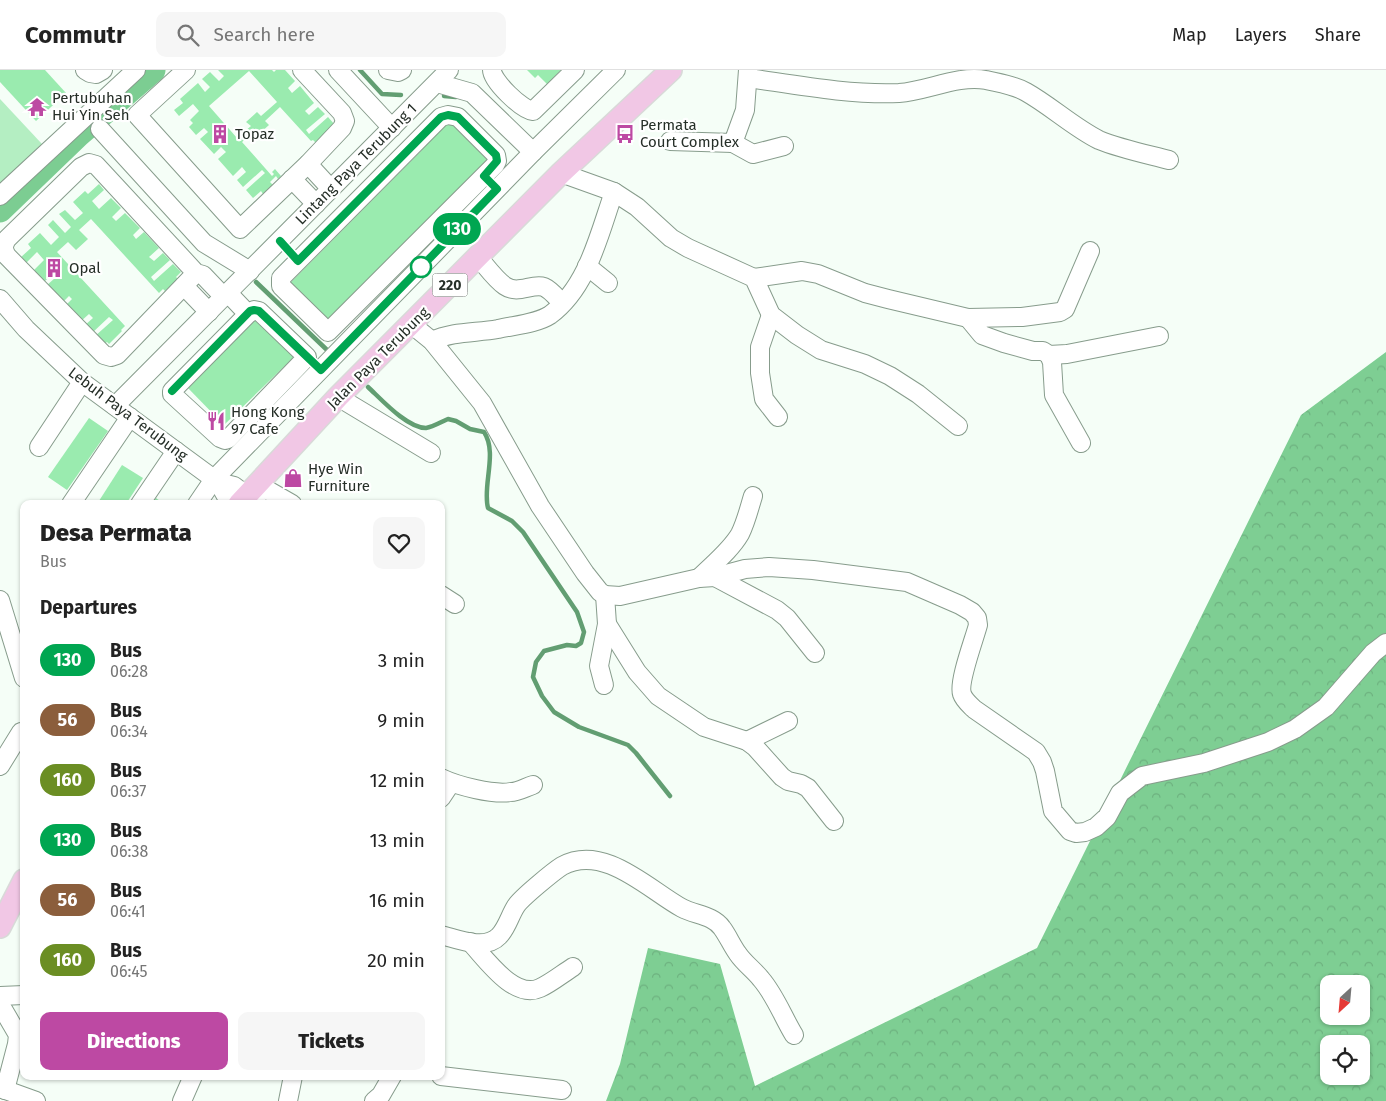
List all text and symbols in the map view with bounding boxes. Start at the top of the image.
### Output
search box [156,12,506,57]
text: Commutr [25,21,126,49]
icon: search [174,21,202,49]
text: Search here [214,23,315,46]
text: Map [1172,24,1207,46]
text: Layers [1235,24,1287,46]
text: Share [1315,24,1361,46]
place label: Pertubuhan Hui Yin Seh [52,89,132,124]
temple icon: Pertubuhan Hui Yin Seh [26,96,48,118]
street label: Lintang Paya Terubung 1 [292,100,420,228]
place label: Permata Court Complex [640,116,740,151]
building icon: Topaz [209,123,231,145]
bus stop icon: Permata Court Complex [614,123,636,145]
place label: Topaz [235,125,275,143]
line badge: 130 [428,213,486,245]
text: 130 [443,218,471,240]
unlabelled marker [410,256,432,278]
building icon: Opal [43,257,65,279]
place label: Opal [69,259,101,277]
road number: 220 [432,274,468,296]
street label: Jalan Paya Terubung [323,303,433,413]
street label: Lebuh Paya Terubung [65,363,191,465]
place label: Hong Kong 97 Cafe [231,403,305,438]
restaurant icon: Hong Kong 97 Cafe [205,410,227,432]
place label: Hye Win Furniture [308,460,370,495]
shop icon: Hye Win Furniture [282,467,304,489]
button: heart [373,517,425,569]
text: Desa Permata [40,519,192,547]
text: Bus [40,552,67,571]
text: Departures [40,596,137,619]
text: Bus [110,639,142,662]
text: 130 [53,649,82,671]
text: 3 min [378,649,425,672]
text: 06:28 [110,662,148,681]
text: Bus [110,699,142,722]
text: 56 [58,709,77,731]
text: 9 min [377,709,425,732]
text: 06:34 [110,722,148,741]
text: Bus [110,759,142,782]
text: 160 [53,769,82,791]
text: 12 min [370,769,425,792]
text: 06:37 [110,782,146,801]
text: Bus [110,819,142,842]
text: 130 [53,829,82,851]
text: 13 min [369,829,425,852]
text: 06:38 [110,842,148,861]
text: Bus [110,879,142,902]
text: 56 [58,889,77,911]
text: 16 min [369,889,425,912]
text: 06:41 [110,902,146,921]
text: Bus [110,939,142,962]
text: 160 [53,949,82,971]
text: 20 min [367,949,425,972]
text: 06:45 [110,962,148,981]
north arrow [1320,975,1370,1025]
map controls [1320,975,1370,1085]
button: Directions [40,1012,228,1070]
button: Tickets [238,1012,425,1070]
button: locate [1320,1035,1370,1085]

